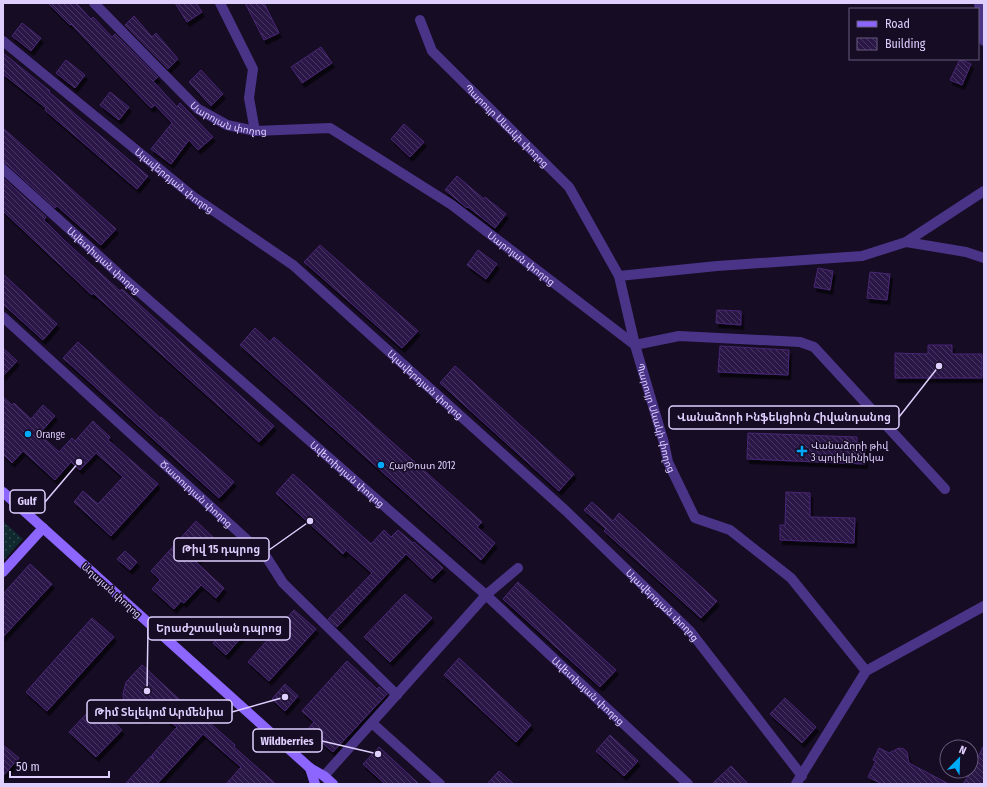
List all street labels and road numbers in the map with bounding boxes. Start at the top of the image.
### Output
street label: Պարույր Սևակի փողոց [462,82,551,170]
street label: Սարոյան փողոց [187,100,267,138]
street label: Ալավերդյան փողոց [132,146,216,216]
street label: Ավետիսյան փողոց [64,225,143,297]
street label: Սարոյան փողոց [485,229,557,288]
street label: Ալավերդյան փողոց [384,348,465,422]
street label: Պարույր Սևակի փողոց [634,362,677,475]
street label: Ավետիսյան փողոց [307,439,386,510]
street label: Ծատուրյան փողոց [157,458,235,530]
street label: Աղայան փողոց [79,561,144,621]
street label: Ալավերդյան փողոց [623,567,701,644]
street label: Ավետիսյան փողոց [549,655,626,728]

